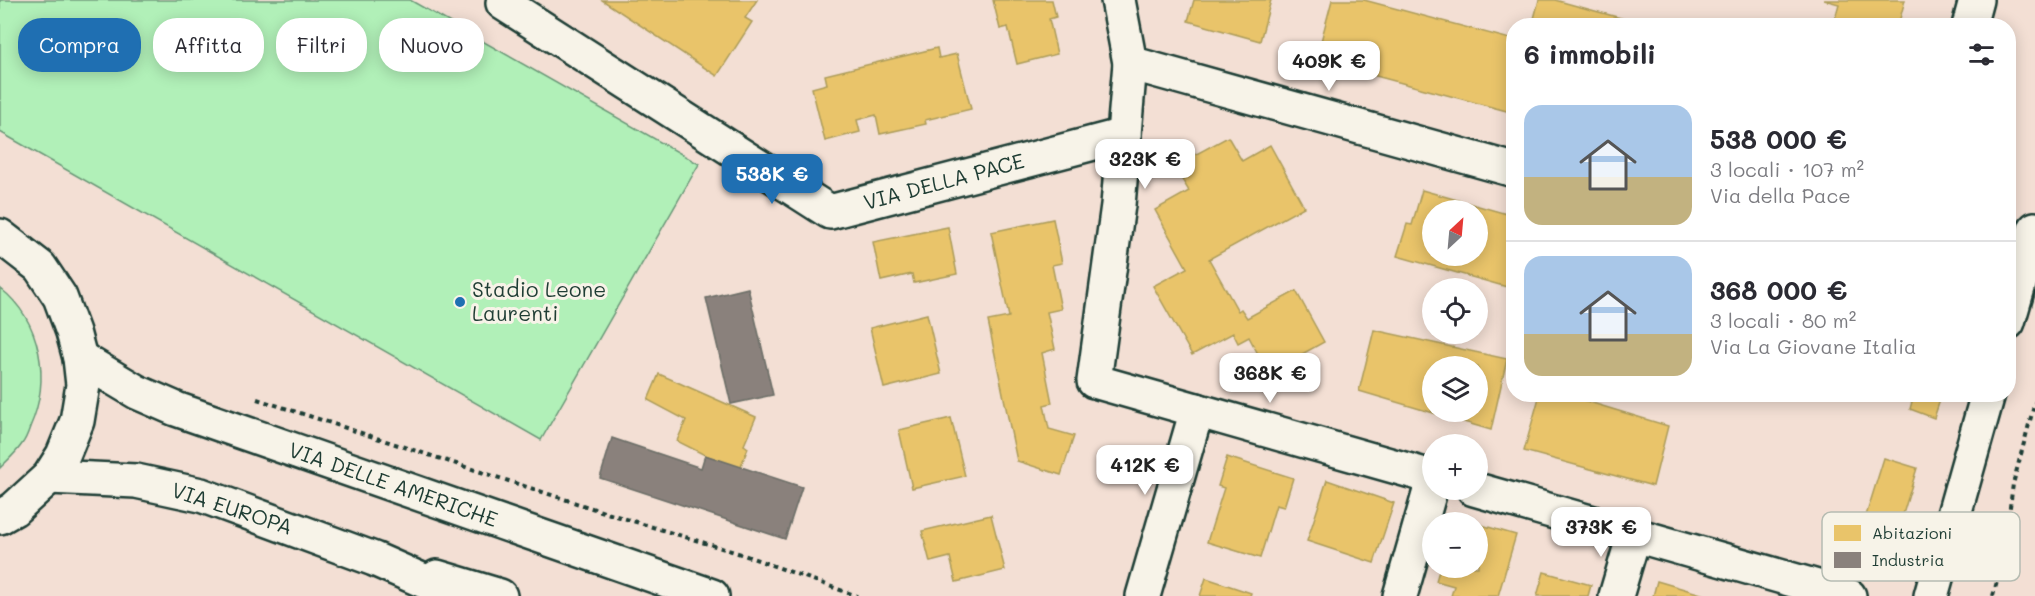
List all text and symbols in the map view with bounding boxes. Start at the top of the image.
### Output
chip: Compra [18,18,141,72]
chip: Affitta [153,18,264,72]
chip: Filtri [276,18,367,72]
chip: Nuovo [379,18,484,72]
text: 6 immobili [1524,37,1656,71]
icon: filters [1965,38,1998,71]
pin: 409K € [1280,41,1378,92]
text: 409K € [1292,47,1366,73]
text: 538 000 € [1710,122,1847,156]
icon: home [1572,129,1644,201]
pin: 323K € [1096,139,1194,190]
text: 323K € [1109,145,1181,171]
street label: VIA DELLA PACE [860,146,1027,215]
pin: 538K € [723,154,821,205]
text: 3 locali · 107 m² [1710,156,1864,182]
text: 538K € [736,160,808,186]
text: Via della Pace [1710,182,1851,208]
north arrow [1422,200,1488,266]
map controls [1422,200,1488,578]
text: 368 000 € [1710,273,1847,307]
place label: Stadio Leone Laurenti [472,275,606,326]
button: locate [1422,278,1488,344]
icon: home [1572,280,1644,352]
marker: Stadio Leone Laurenti [453,295,467,309]
text: 3 locali · 80 m² [1710,307,1856,333]
text: Via La Giovane Italia [1710,333,1917,359]
pin: 368K € [1221,353,1319,404]
button: layers [1422,356,1488,422]
text: 368K € [1233,359,1307,385]
button: + [1422,434,1488,500]
street label: VIA DELLE AMERICHE [285,435,502,532]
pin: 412K € [1096,445,1194,496]
text: 412K € [1110,451,1180,477]
street label: VIA EUROPA [168,475,296,540]
pin: 373K € [1552,507,1650,558]
button: − [1422,512,1488,578]
legend [1822,512,2020,581]
text: 373K € [1565,513,1637,539]
text: Abitazioni [1872,522,1952,543]
text: Industria [1872,549,1945,570]

